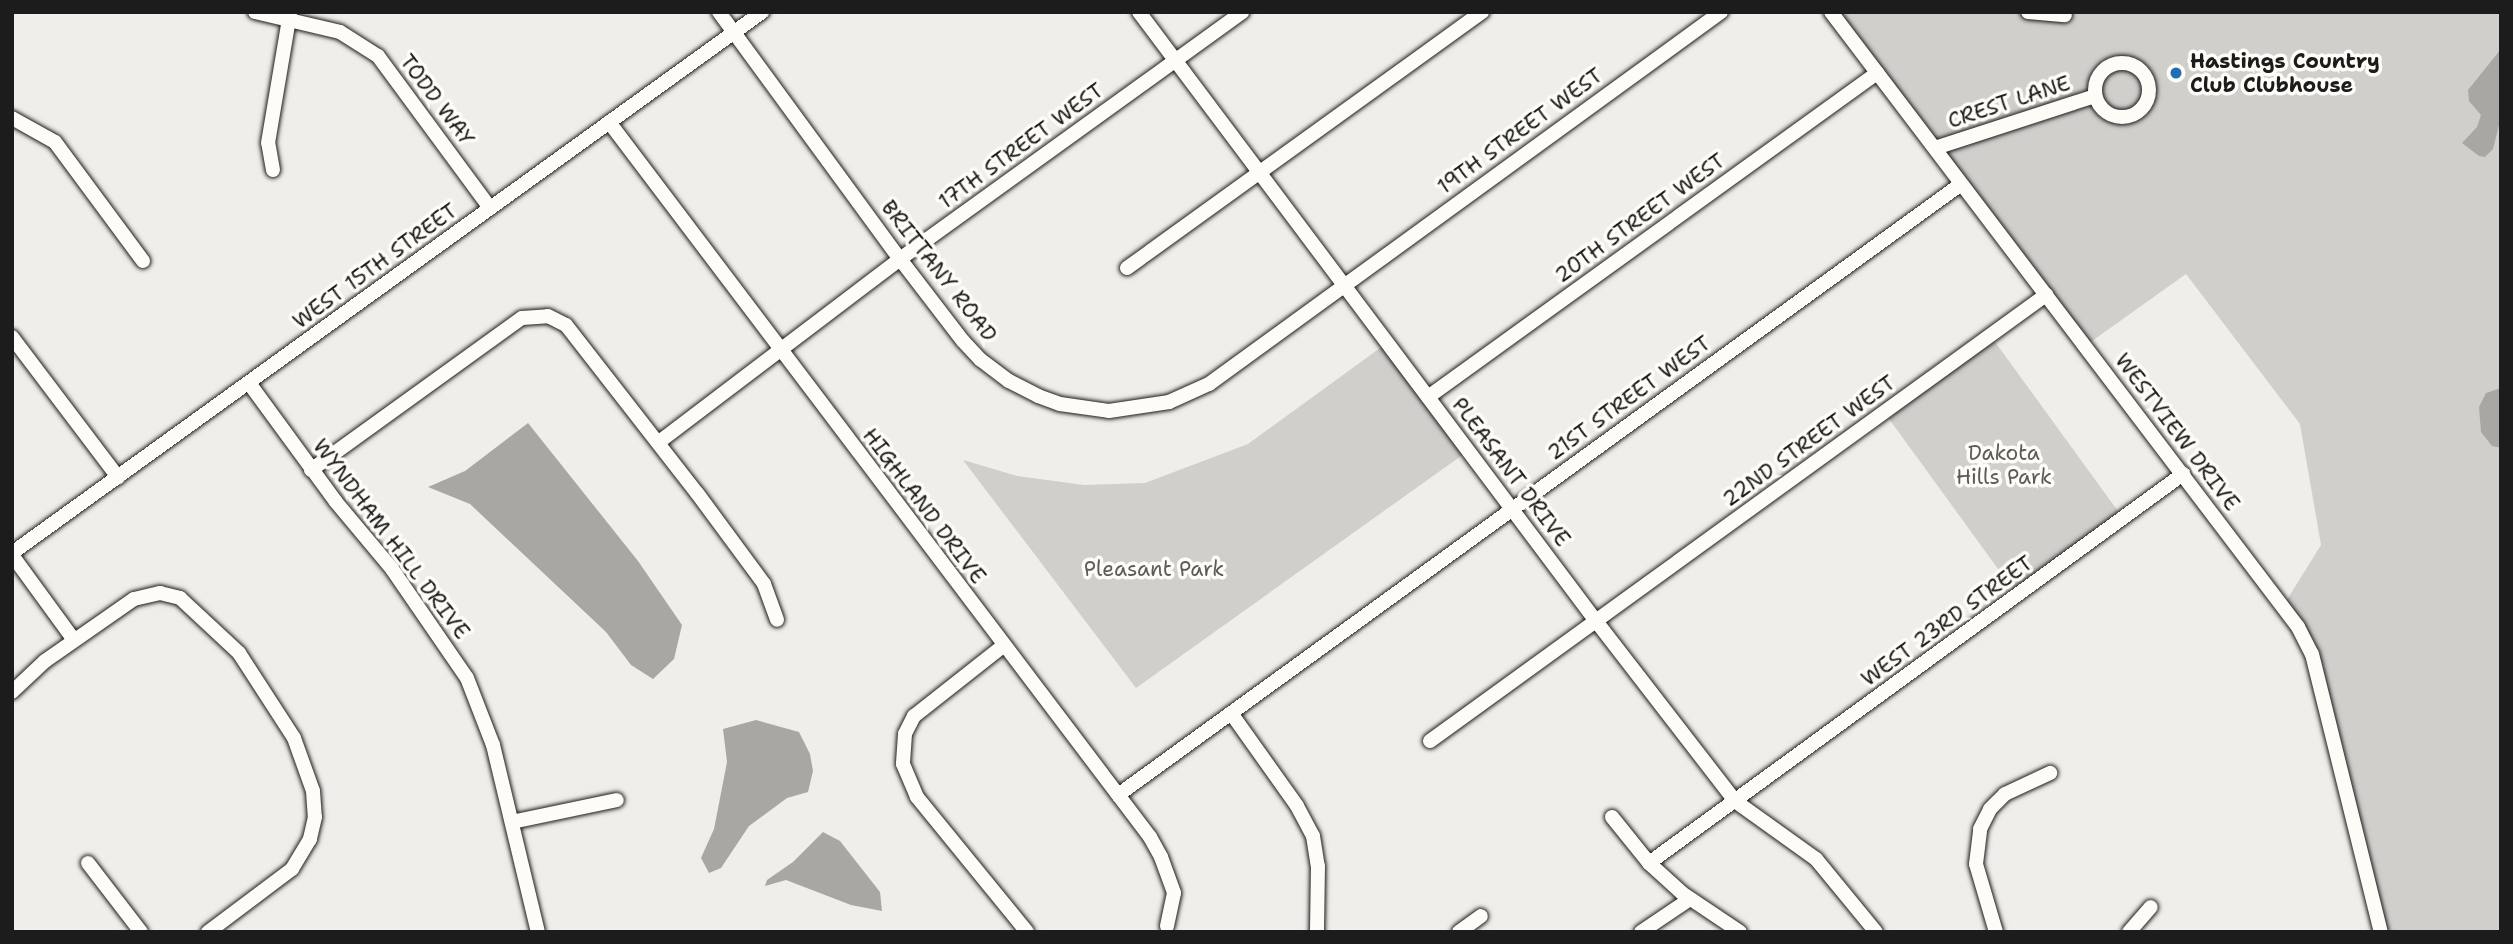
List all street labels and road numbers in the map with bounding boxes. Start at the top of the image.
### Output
street label: TODD WAY [394,49,480,151]
street label: 19TH STREET WEST [1433,63,1607,199]
street label: CREST LANE [1945,70,2073,134]
street label: 17TH STREET WEST [934,78,1108,214]
street label: 20TH STREET WEST [1550,148,1730,288]
street label: BRITTANY ROAD [876,195,1002,347]
street label: WEST 15TH STREET [288,198,462,334]
street label: 21ST STREET WEST [1543,330,1715,466]
street label: WESTVIEW DRIVE [2110,348,2244,516]
street label: 22ND STREET WEST [1718,370,1900,512]
street label: PLEASANT DRIVE [1447,393,1575,551]
street label: HIGHLAND DRIVE [857,423,991,589]
street label: WYNDHAM HILL DRIVE [307,434,475,644]
street label: WEST 23RD STREET [1856,550,2038,692]

